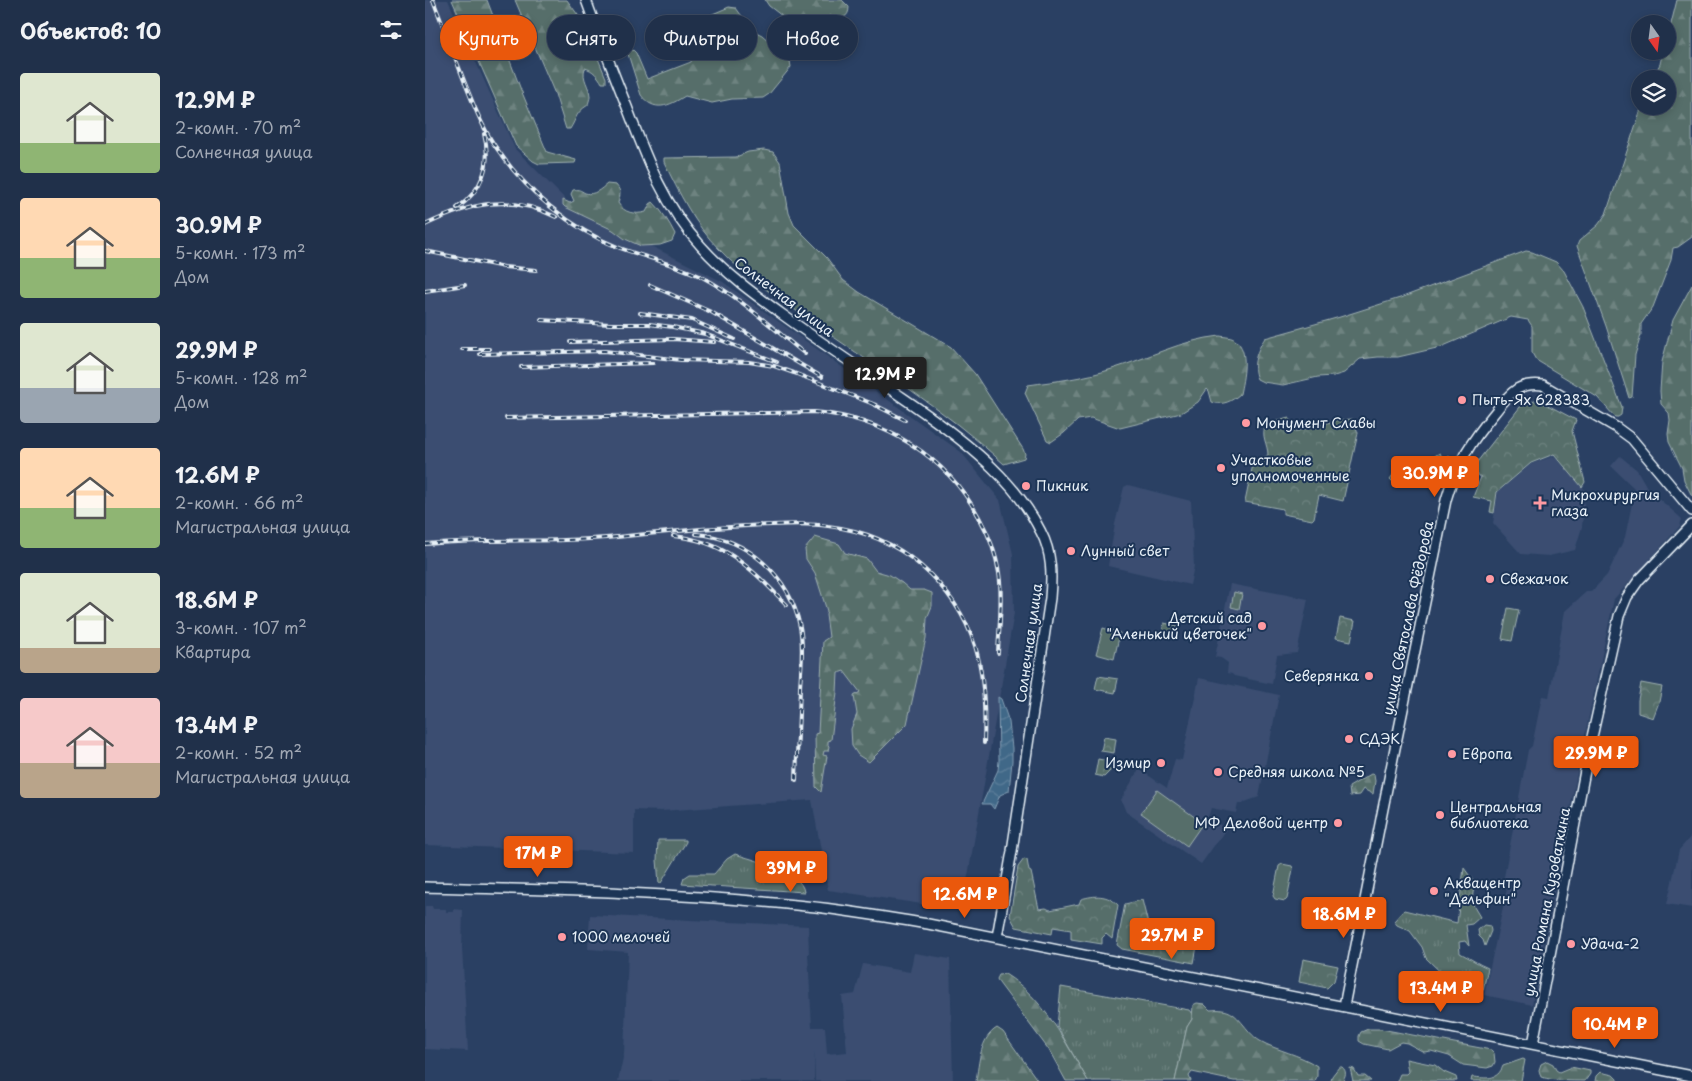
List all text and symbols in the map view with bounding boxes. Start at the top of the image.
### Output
text: Объектов: 10 [20,14,161,46]
chip: Купить [440,15,537,60]
chip: Снять [547,15,635,60]
chip: Фильтры [645,15,757,60]
chip: Новое [767,15,858,60]
north arrow [1631,15,1676,60]
map controls [1631,15,1676,115]
icon: filters [377,16,405,44]
button: layers [1631,70,1676,115]
text: 12.9M ₽ [175,83,255,115]
icon: home [60,93,120,153]
text: 2-комн. · 70 m² [175,115,301,139]
text: Солнечная улица [175,139,313,163]
text: 30.9M ₽ [175,208,262,240]
icon: home [60,218,120,278]
text: 5-комн. · 173 m² [175,240,305,264]
street label: Солнечная улица [730,252,839,341]
text: Дом [175,264,209,288]
text: 29.9M ₽ [175,333,257,365]
icon: home [60,343,120,403]
pin: 12.9M ₽ [839,356,931,399]
text: 12.9M ₽ [855,361,915,385]
text: 5-комн. · 128 m² [175,365,307,389]
text: Дом [175,389,209,413]
place label: Пыть-Ях 628383 [1472,389,1590,410]
marker: Пыть-Ях 628383 [1456,394,1468,406]
place label: Монумент Славы [1256,412,1376,433]
marker: Монумент Славы [1240,417,1252,429]
place label: Участковые уполномоченные [1231,449,1350,486]
pin: 30.9M ₽ [1389,456,1481,498]
text: 12.6M ₽ [175,458,260,490]
text: 30.9M ₽ [1402,460,1468,484]
marker: Участковые уполномоченные [1215,462,1227,474]
icon: home [60,468,120,528]
place label: Пикник [1036,475,1089,496]
marker: Пикник [1020,480,1032,492]
place label: Микрохирургия глаза [1551,484,1660,521]
text: 2-комн. · 66 m² [175,490,304,514]
marker: Микрохирургия глаза [1533,496,1547,510]
text: Магистральная улица [175,514,350,538]
street label: улица Святослава Фёдорова [1377,519,1438,717]
place label: Лунный свет [1081,540,1169,561]
marker: Лунный свет [1065,545,1077,557]
place label: Свежачок [1500,568,1569,589]
marker: Свежачок [1484,573,1496,585]
street label: Солнечная улица [1010,582,1047,704]
text: 18.6M ₽ [175,583,258,615]
icon: home [60,593,120,653]
place label: Детский сад "Аленький цветочек" [1106,607,1252,644]
text: 3-комн. · 107 m² [175,615,307,639]
marker: Детский сад "Аленький цветочек" [1256,620,1268,632]
text: Квартира [175,639,250,663]
place label: Северянка [1284,665,1359,686]
marker: Северянка [1363,670,1375,682]
text: 13.4M ₽ [175,708,258,740]
icon: home [60,718,120,778]
place label: СДЭК [1359,728,1400,749]
marker: СДЭК [1343,733,1355,745]
pin: 29.9M ₽ [1550,736,1642,778]
text: 2-комн. · 52 m² [175,740,302,764]
text: 29.9M ₽ [1565,740,1627,764]
place label: Европа [1462,743,1513,764]
marker: Европа [1446,748,1458,760]
place label: Измир [1105,752,1151,773]
marker: Измир [1155,757,1167,769]
place label: Средняя школа №5 [1228,761,1365,782]
text: Магистральная улица [175,764,350,788]
marker: Средняя школа №5 [1212,766,1224,778]
place label: Центральная библиотека [1450,796,1542,833]
street label: улица Романа Кузоваткина [1518,805,1575,998]
marker: Центральная библиотека [1434,809,1446,821]
place label: МФ Деловой центр [1195,812,1328,833]
marker: МФ Деловой центр [1332,817,1344,829]
pin: 17M ₽ [503,836,573,878]
text: 17M ₽ [515,840,561,864]
pin: 39M ₽ [756,850,826,893]
text: 39M ₽ [766,855,816,879]
place label: Аквацентр "Дельфин" [1444,872,1521,909]
pin: 12.6M ₽ [919,876,1011,919]
text: 12.6M ₽ [933,881,997,905]
marker: Аквацентр "Дельфин" [1428,885,1440,897]
pin: 18.6M ₽ [1298,896,1390,939]
text: 18.6M ₽ [1312,901,1376,925]
pin: 29.7M ₽ [1126,918,1218,960]
text: 29.7M ₽ [1141,922,1203,946]
place label: 1000 мелочей [572,926,670,947]
marker: 1000 мелочей [556,931,568,943]
place label: Удача-2 [1581,933,1640,954]
marker: Удача-2 [1565,938,1577,950]
pin: 13.4M ₽ [1395,970,1487,1013]
text: 13.4M ₽ [1410,975,1473,999]
pin: 10.4M ₽ [1569,1006,1661,1049]
text: 10.4M ₽ [1583,1011,1647,1035]

